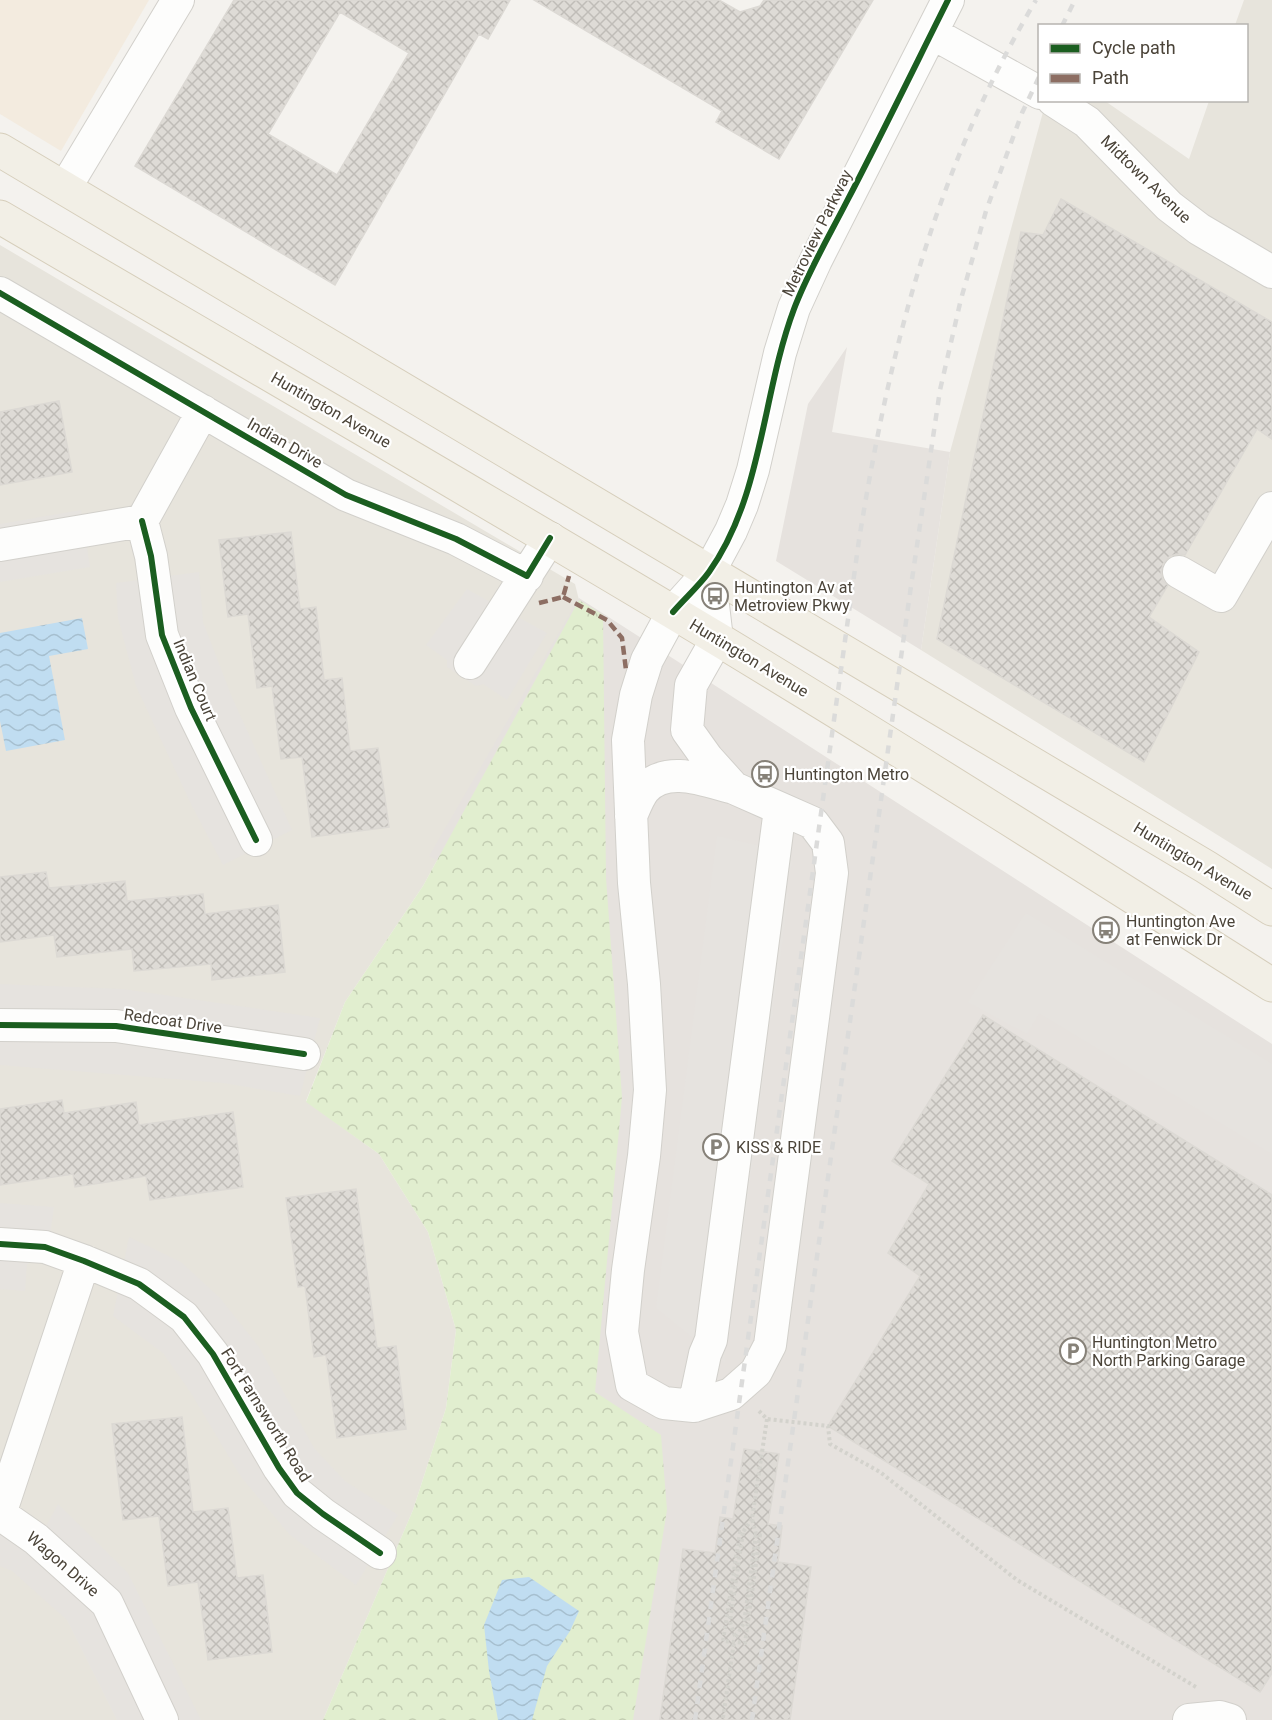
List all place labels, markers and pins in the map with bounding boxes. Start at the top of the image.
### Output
place label: Huntington Av at Metroview Pkwy [734,578,853,615]
bus stop icon: Huntington Av at Metroview Pkwy [700,581,730,611]
bus stop icon: Huntington Metro [750,759,780,789]
place label: Huntington Metro [784,765,909,784]
place label: Huntington Ave at Fenwick Dr [1126,912,1235,949]
bus stop icon: Huntington Ave at Fenwick Dr [1091,915,1121,945]
parking icon: KISS & RIDE [701,1132,731,1162]
place label: KISS & RIDE [736,1138,821,1157]
place label: Huntington Metro North Parking Garage [1092,1333,1245,1370]
parking icon: Huntington Metro North Parking Garage [1058,1336,1088,1366]

